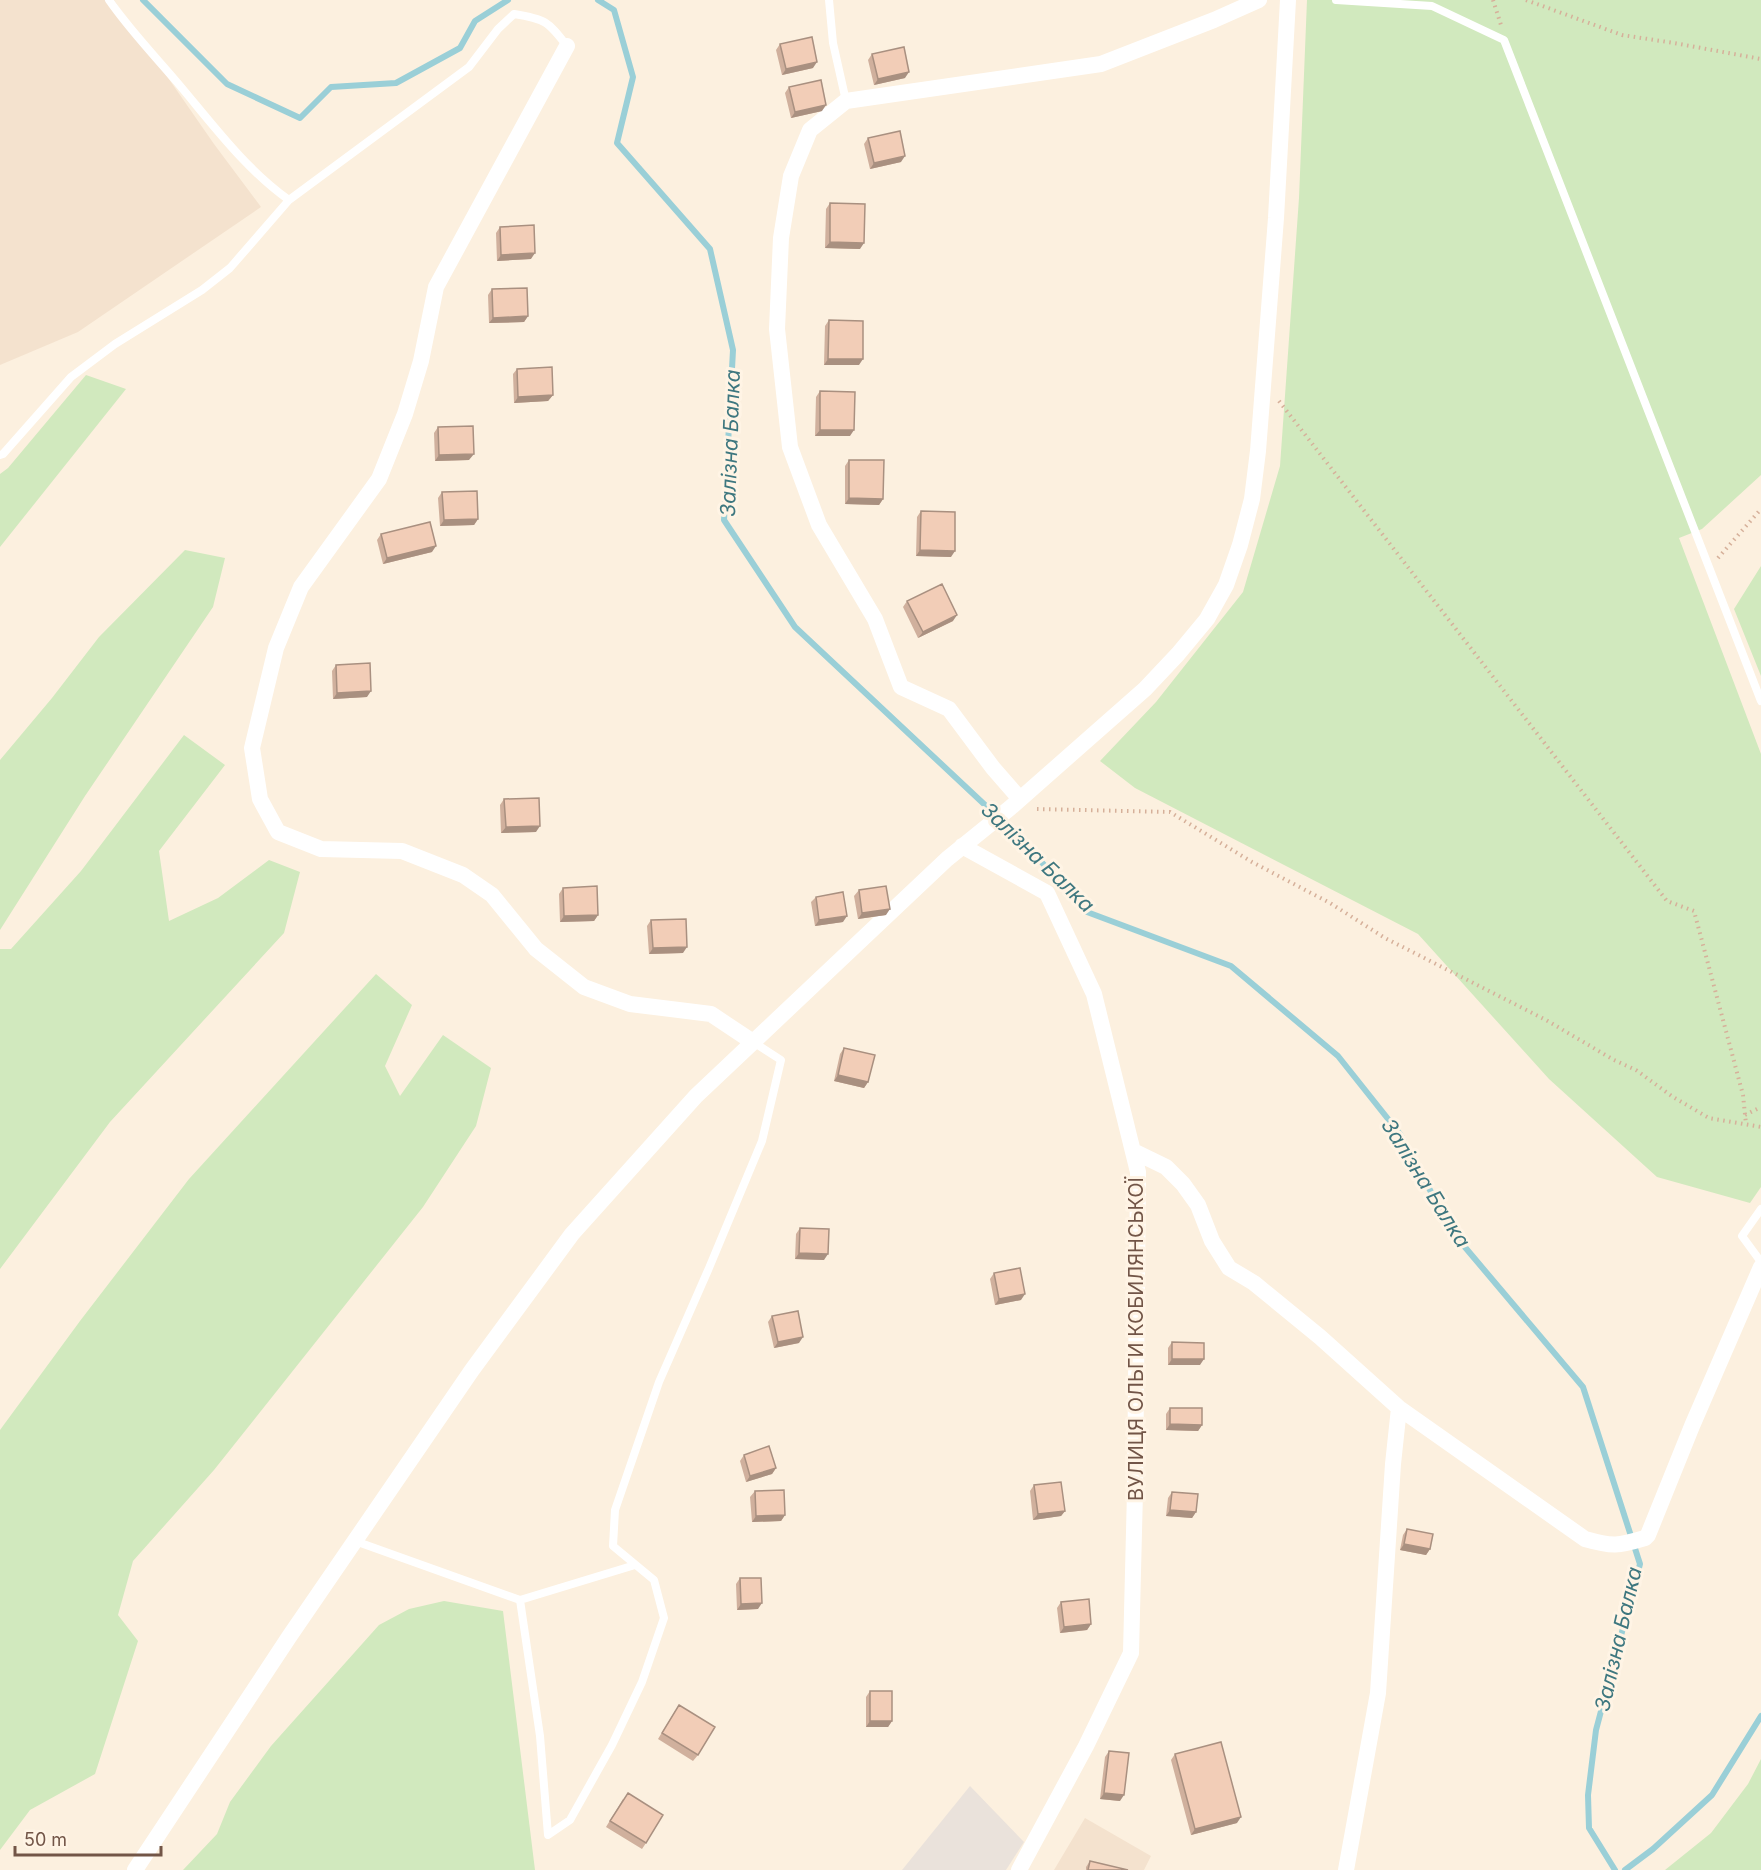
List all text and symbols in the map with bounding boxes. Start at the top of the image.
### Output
water label: Залізна Балка [715,369,745,517]
water label: Залізна Балка [976,797,1100,917]
water label: Залізна Балка [1376,1114,1476,1252]
street label: ВУЛИЦЯ ОЛЬГИ КОБИЛЯНСЬКОЇ [1124,1176,1148,1501]
water label: Залізна Балка [1589,1564,1647,1714]
scale bar [15,1819,160,1857]
text: 50 m [24,1829,67,1850]

